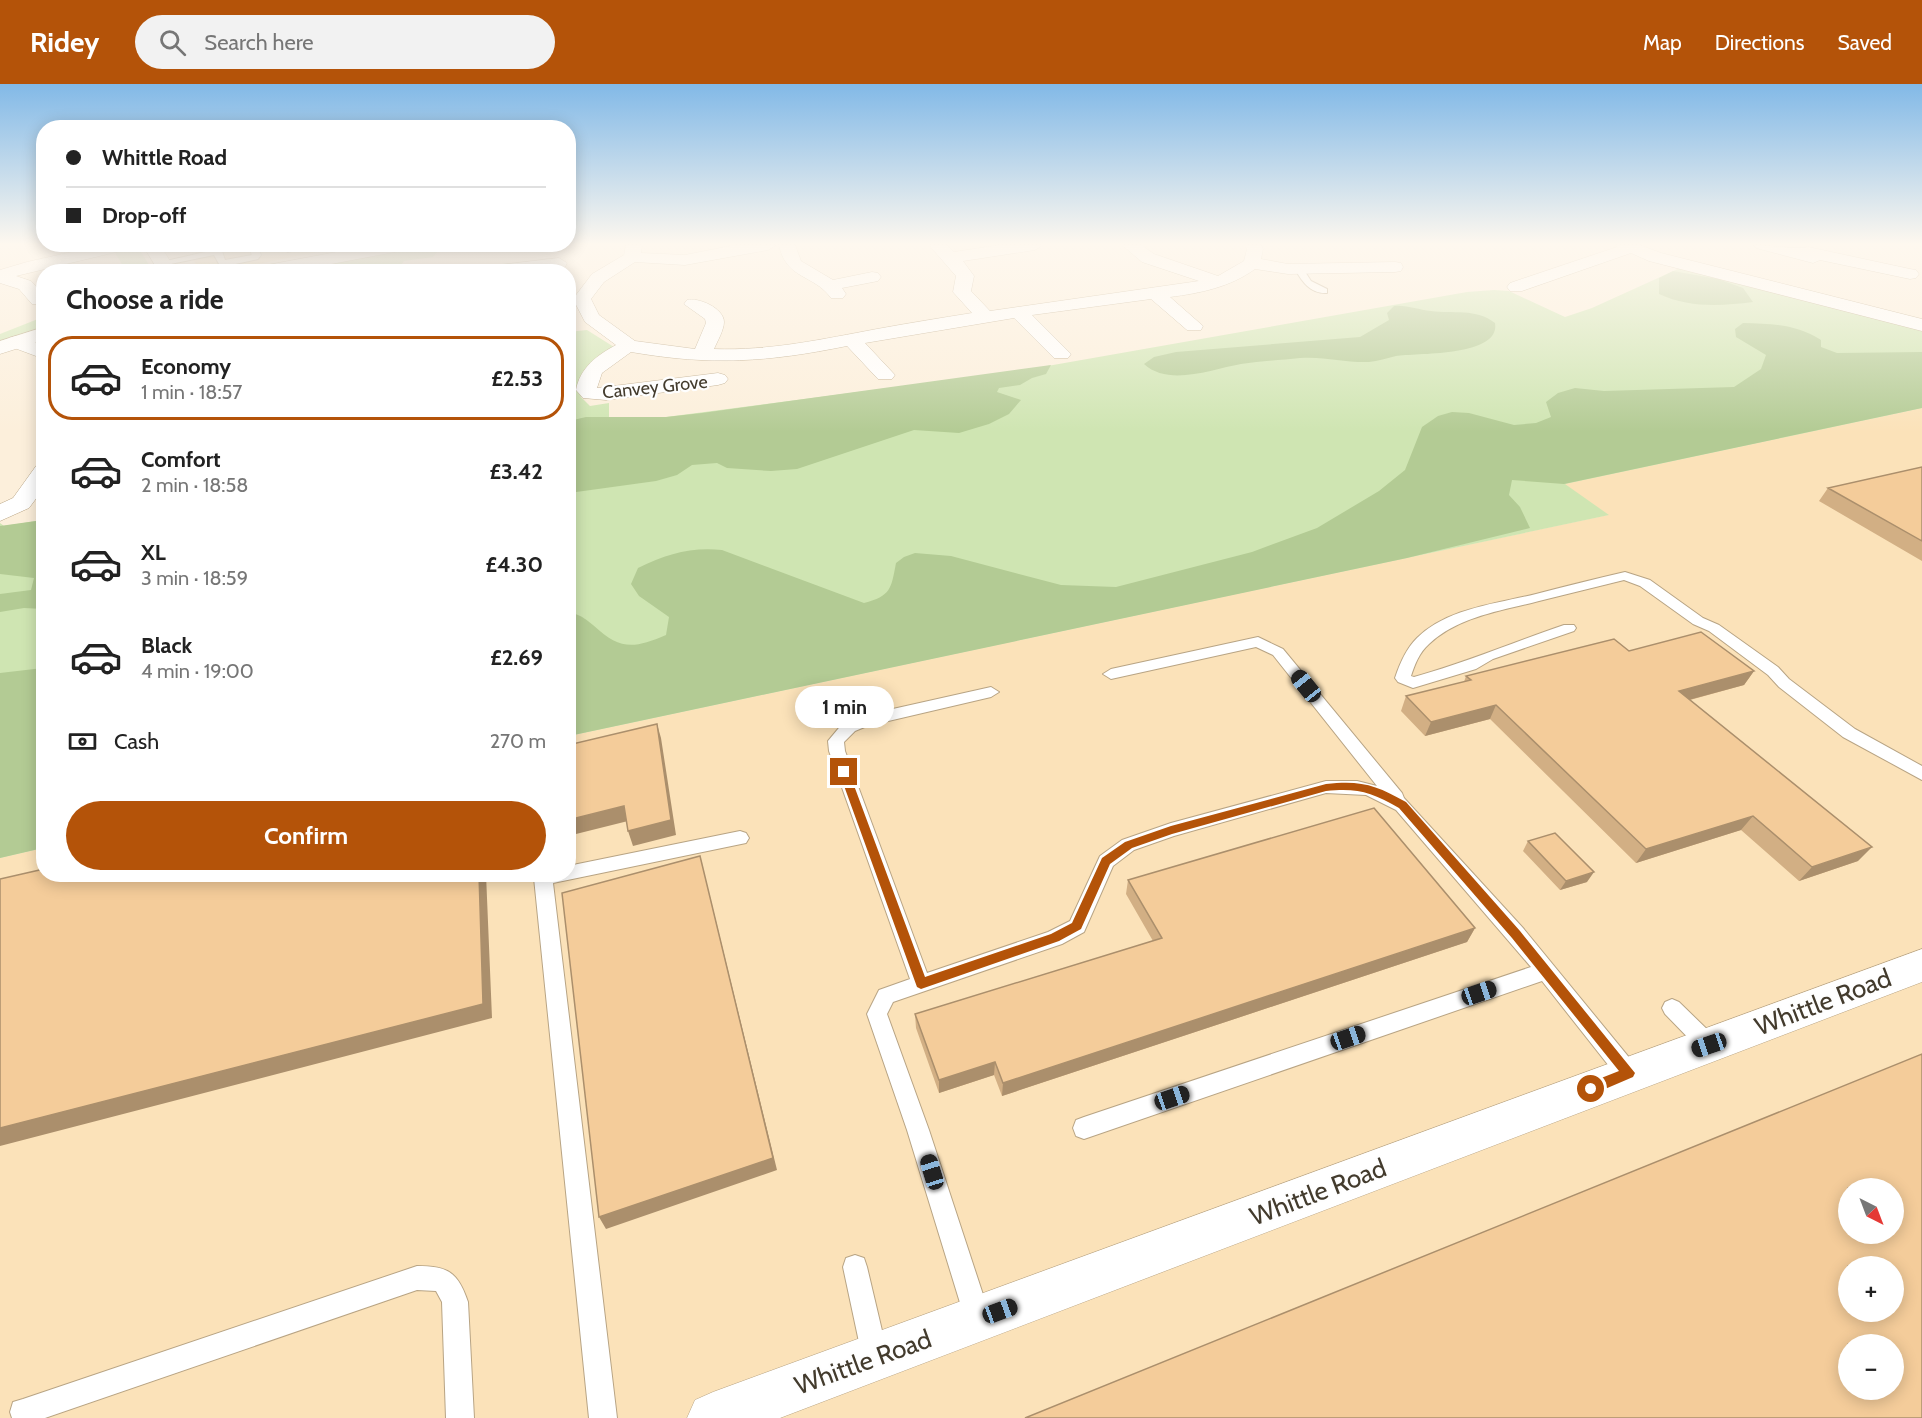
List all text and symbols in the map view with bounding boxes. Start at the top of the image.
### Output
search box [135,15,555,69]
text: Ridey [30,25,99,59]
icon: search [156,26,189,59]
text: Search here [204,29,314,56]
text: Map [1643,30,1682,55]
text: Directions [1715,30,1804,55]
text: Saved [1837,30,1892,55]
text: Whittle Road [102,144,227,171]
text: Drop-off [102,202,186,229]
text: Choose a ride [66,283,224,316]
icon: car [69,351,123,405]
text: Economy [141,353,231,380]
text: £2.53 [491,365,543,392]
street label: Canvey Grove [601,371,709,403]
text: 1 min · 18:57 [141,380,242,404]
icon: car [69,444,123,498]
text: Comfort [141,446,220,473]
text: £3.42 [490,458,543,485]
text: 2 min · 18:58 [141,473,248,497]
icon: car [69,537,123,591]
text: XL [141,539,166,566]
text: £4.30 [486,551,543,578]
text: 3 min · 18:59 [141,566,248,590]
icon: car [69,630,123,684]
text: Black [141,632,192,659]
text: £2.69 [490,644,543,671]
text: 4 min · 19:00 [141,659,254,683]
car [1288,666,1324,706]
callout: 1 min [794,685,894,727]
text: 1 min [822,695,867,719]
icon: cash [66,725,99,758]
text: Cash [114,728,159,755]
text: 270 m [490,729,546,753]
route end [830,758,857,785]
button: Confirm [66,801,546,870]
street label: Whittle Road [1750,961,1896,1043]
car [1459,979,1499,1007]
car [1328,1024,1368,1052]
car [1689,1031,1729,1059]
route start [1577,1075,1604,1102]
car [1152,1084,1192,1112]
street label: Whittle Road [1245,1151,1391,1233]
car [918,1152,946,1192]
north arrow [1838,1178,1904,1244]
map controls [1838,1178,1904,1400]
button: + [1838,1256,1904,1322]
car [980,1296,1020,1326]
street label: Whittle Road [790,1322,936,1402]
button: − [1838,1334,1904,1400]

